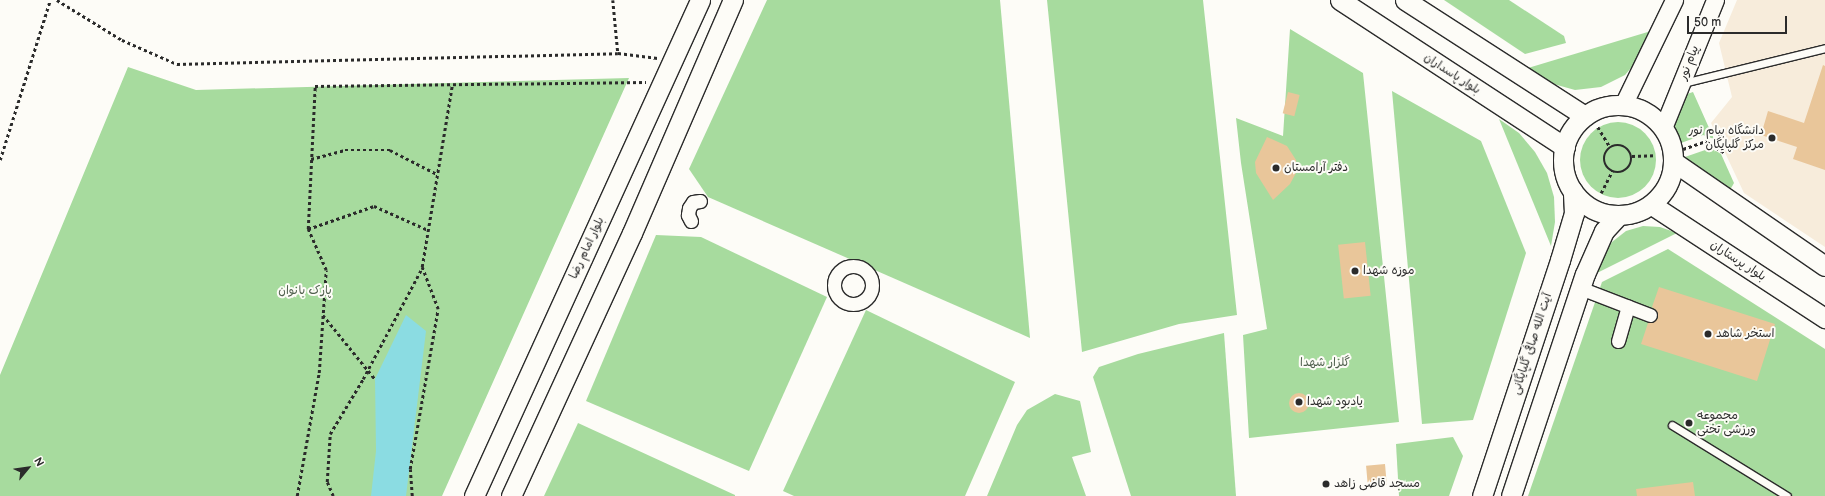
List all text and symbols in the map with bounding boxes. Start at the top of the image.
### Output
scale bar [1689,8,1789,34]
text: 50 m [1694,15,1721,30]
street label: پیام نور [1676,44,1702,82]
street label: بلوار پاسداران [1421,50,1483,98]
place label: دانشگاه پیام نور مرکز گلپایگان [1689,124,1764,152]
marker: دانشگاه پیام نور مرکز گلپایگان [1767,133,1777,143]
place label: دفتر آرامستان [1284,161,1348,175]
marker: دفتر آرامستان [1271,163,1281,173]
street label: بلوار امام رضا [566,215,608,281]
street label: بلوار پرستاران [1707,238,1769,284]
place label: موزه شهدا [1363,264,1415,278]
marker: موزه شهدا [1350,266,1360,276]
park label: پارک بانوان [278,284,332,298]
street label: آیت الله صافی گلپایگانی [1509,291,1555,397]
place label: استخر شاهد [1716,327,1774,341]
marker: استخر شاهد [1703,329,1713,339]
park label: گلزار شهدا [1300,356,1350,370]
place label: یادبود شهدا [1307,395,1363,409]
marker: یادبود شهدا [1294,397,1304,407]
place label: مجموعه ورزشی تختی [1697,409,1756,437]
marker: مجموعه ورزشی تختی [1684,418,1694,428]
north arrow [8,448,48,488]
text: N [31,455,47,469]
place label: مسجد قاضی زاهد [1334,477,1420,491]
marker: مسجد قاضی زاهد [1321,479,1331,489]

